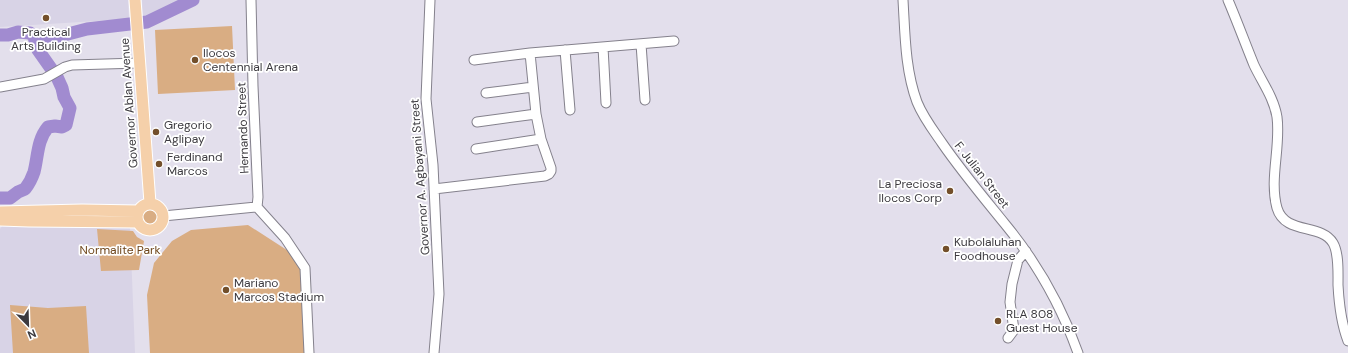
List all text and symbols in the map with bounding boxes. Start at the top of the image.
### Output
marker: Practical Arts Building [41,13,51,23]
place label: Practical Arts Building [11,24,81,54]
street label: Governor Ablan Avenue [116,37,142,169]
place label: Ilocos Centennial Arena [203,45,298,75]
marker: Ilocos Centennial Arena [190,55,200,65]
street label: Hernando Street [233,82,253,174]
street label: Governor A. Agbayani Street [407,98,433,256]
place label: Gregorio Aglipay [164,117,212,147]
marker: Gregorio Aglipay [151,127,161,137]
street label: F. Julian Street [951,138,1013,212]
place label: Ferdinand Marcos [167,149,222,179]
marker: Ferdinand Marcos [154,159,164,169]
place label: La Preciosa Ilocos Corp [879,176,942,206]
marker: La Preciosa Ilocos Corp [945,186,955,196]
place label: Kubolaluhan Foodhouse [954,234,1021,264]
park label: Normalite Park [80,242,160,258]
marker: Kubolaluhan Foodhouse [941,244,951,254]
place label: Mariano Marcos Stadium [234,275,324,305]
marker: Mariano Marcos Stadium [221,285,231,295]
north arrow [8,305,48,345]
place label: RLA 808 Guest House [1006,306,1078,336]
marker: RLA 808 Guest House [993,316,1003,326]
text: N [25,326,38,342]

